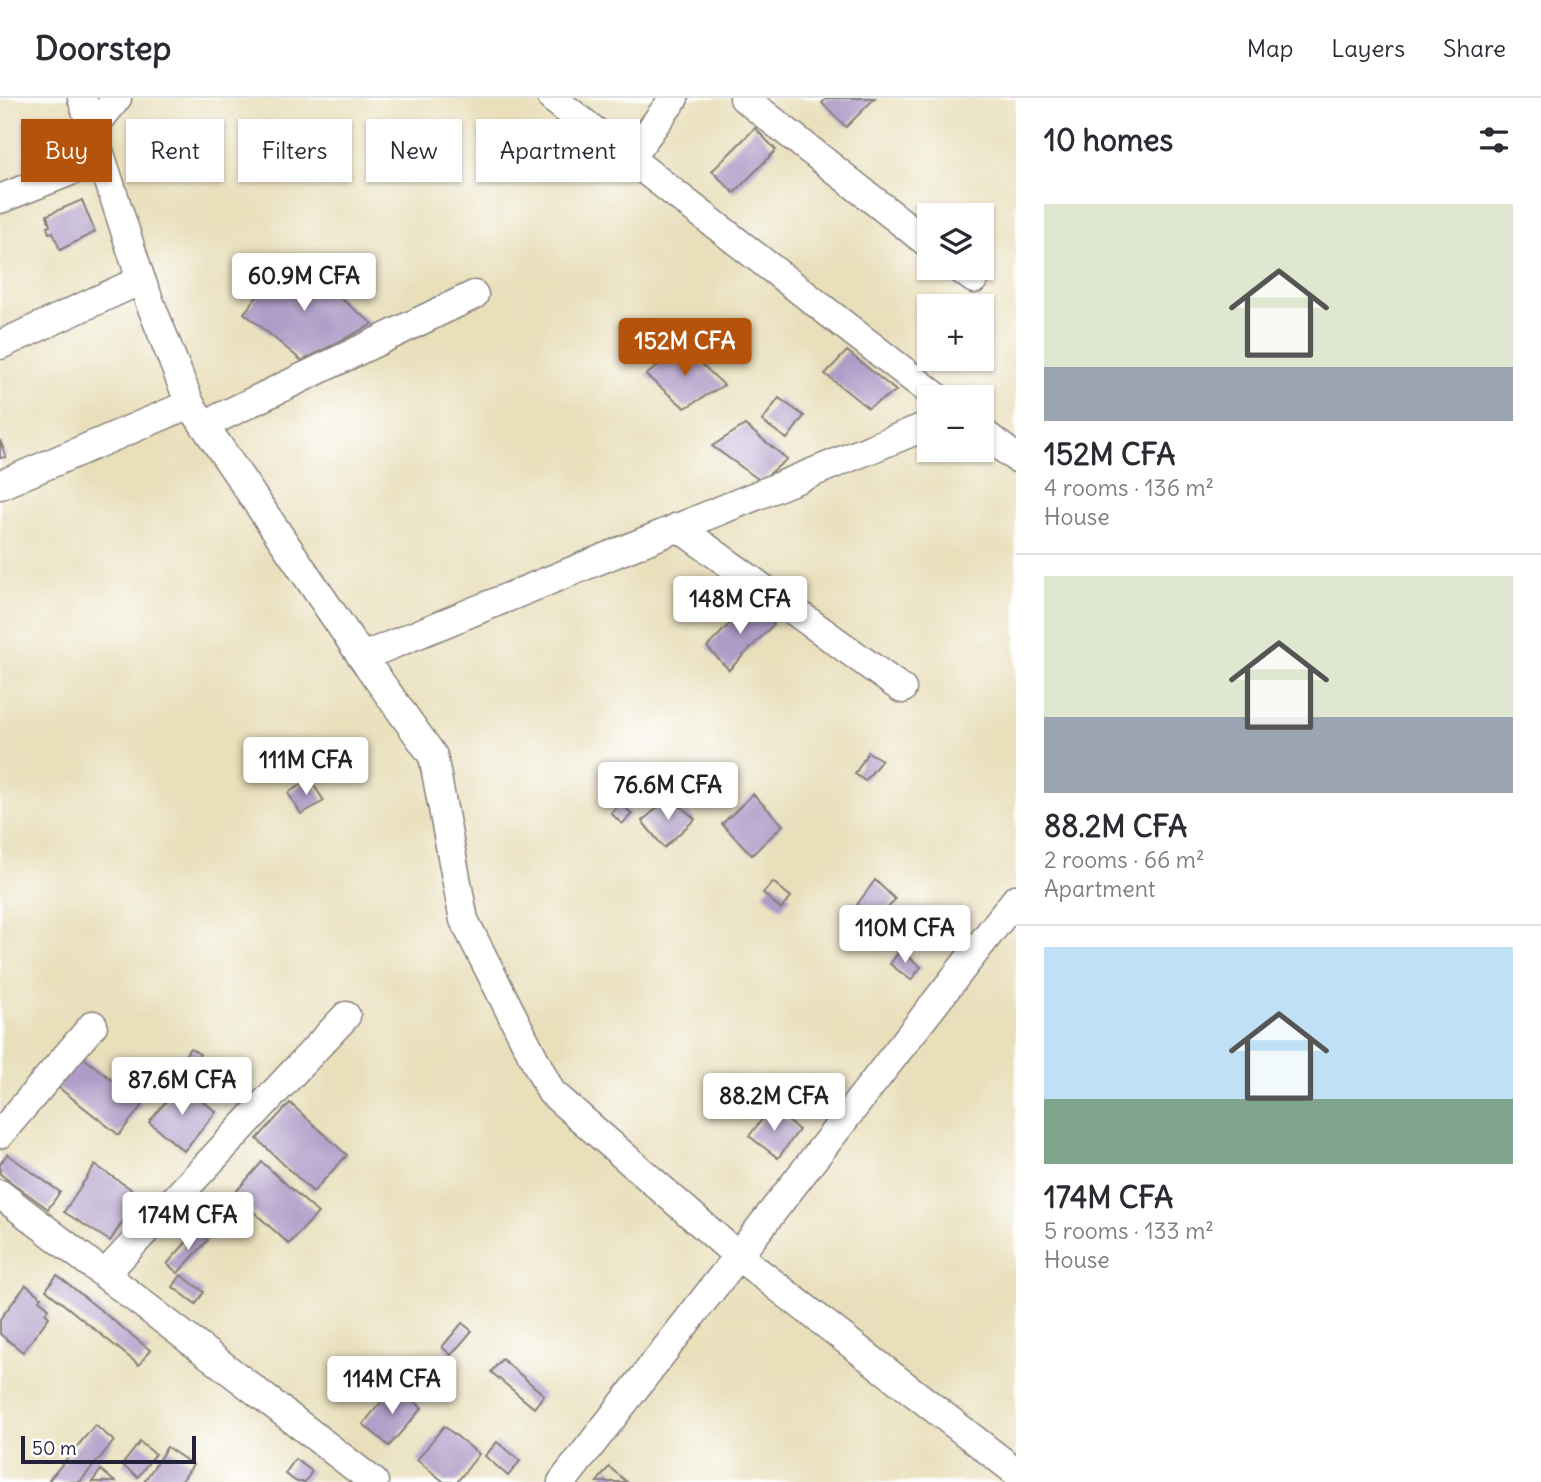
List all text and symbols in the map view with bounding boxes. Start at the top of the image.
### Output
text: Doorstep [35,27,171,69]
text: Map [1247,33,1293,63]
text: Layers [1331,33,1405,63]
text: Share [1443,33,1506,63]
chip: Buy [21,119,112,182]
chip: Rent [126,119,224,182]
chip: Filters [238,119,352,182]
chip: New [366,119,462,182]
chip: Apartment [476,119,640,182]
text: 10 homes [1044,121,1173,159]
icon: filters [1475,121,1513,159]
map controls [917,203,994,462]
button: layers [917,203,994,280]
icon: home [1216,250,1342,376]
pin: 60.9M CFA [224,254,384,313]
text: 60.9M CFA [248,261,360,290]
button: + [917,294,994,371]
pin: 152M CFA [613,318,757,378]
text: 152M CFA [635,326,735,355]
button: − [917,385,994,462]
text: 152M CFA [1044,435,1176,473]
text: 4 rooms · 136 m² [1044,473,1214,502]
text: House [1044,502,1110,531]
pin: 148M CFA [668,576,812,636]
text: 148M CFA [689,584,791,613]
icon: home [1216,622,1342,748]
pin: 111M CFA [234,738,378,797]
text: 111M CFA [259,745,353,774]
pin: 76.6M CFA [588,762,748,822]
text: 76.6M CFA [614,770,722,799]
text: 88.2M CFA [1044,807,1187,845]
text: 2 rooms · 66 m² [1044,845,1205,874]
text: Apartment [1044,874,1156,903]
pin: 110M CFA [833,906,977,965]
text: 110M CFA [855,913,955,942]
icon: home [1216,993,1342,1119]
pin: 87.6M CFA [102,1058,262,1117]
text: 87.6M CFA [128,1065,236,1094]
pin: 88.2M CFA [694,1074,854,1133]
text: 88.2M CFA [719,1081,829,1110]
text: 174M CFA [1044,1178,1173,1216]
pin: 174M CFA [116,1192,260,1252]
text: 174M CFA [138,1200,238,1229]
text: 5 rooms · 133 m² [1044,1216,1214,1245]
text: House [1044,1245,1110,1274]
pin: 114M CFA [320,1356,464,1416]
text: 114M CFA [343,1364,441,1393]
scale bar [21,1433,196,1465]
text: 50 m [32,1436,77,1460]

